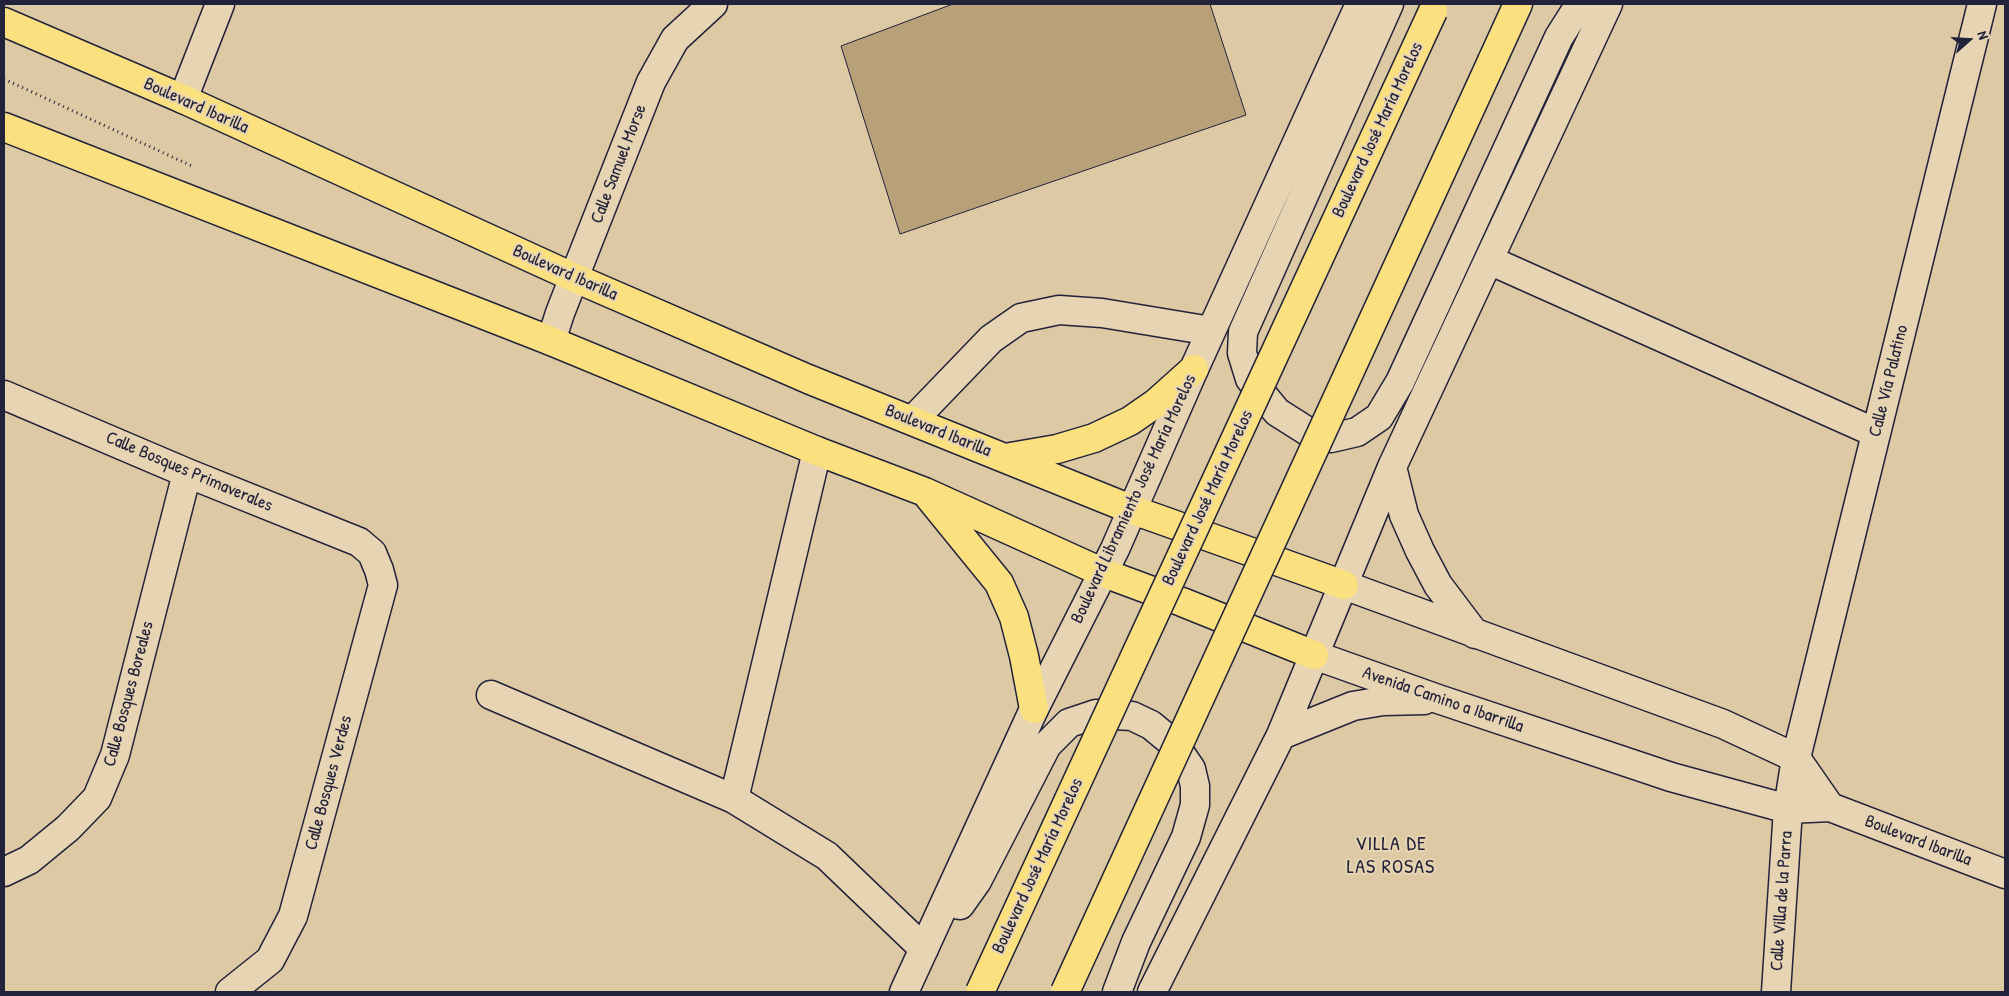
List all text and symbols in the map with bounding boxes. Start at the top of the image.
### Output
north arrow [1944,15,1994,65]
text: N [1973,28,1994,42]
street label: Boulevard José María Morelos [1328,39,1428,221]
street label: Boulevard Ibarilla [140,73,252,139]
street label: Calle Samuel Morse [586,101,652,227]
street label: Boulevard Ibarilla [509,240,621,306]
street label: Calle Vía Palatino [1865,323,1913,439]
street label: Boulevard Libramiento José María Morelos [1067,371,1201,627]
street label: Boulevard Ibarilla [882,400,994,462]
street label: Boulevard José María Morelos [1158,407,1258,589]
street label: Calle Bosques Primaverales [102,427,276,517]
street label: Calle Bosques Boreales [99,619,159,769]
street label: Avenida Camino a Ibarrilla [1360,662,1526,738]
street label: Calle Bosques Verdes [301,713,357,853]
street label: Boulevard José María Morelos [988,775,1088,957]
street label: Boulevard Ibarilla [1862,811,1974,871]
street label: Calle Villa de la Parra [1766,830,1798,972]
district label: VILLA DE LAS ROSAS [1346,833,1436,880]

